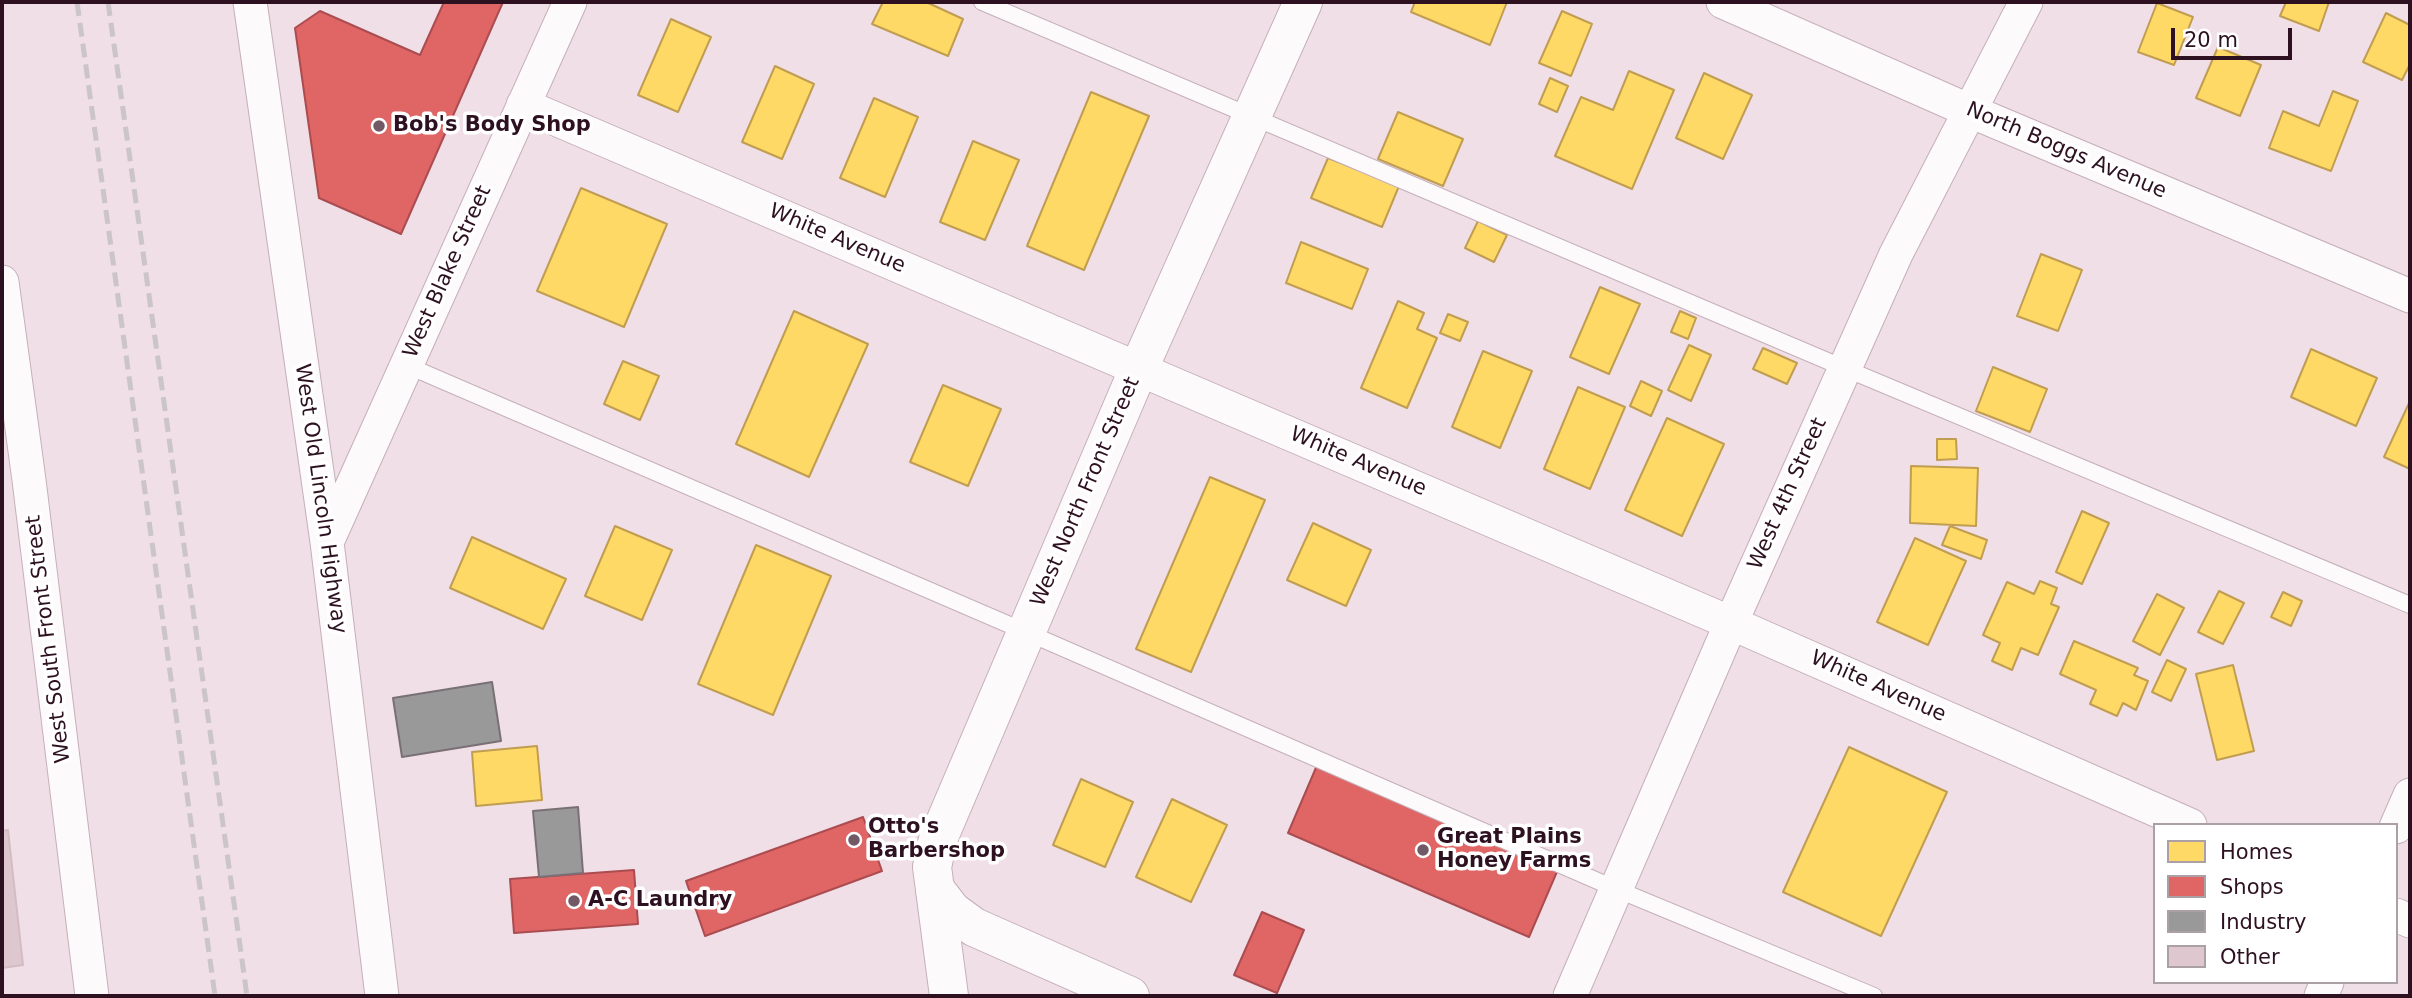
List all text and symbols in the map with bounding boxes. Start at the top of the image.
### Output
scale bar [2174,14,2295,58]
text: 20 m [2184,28,2238,52]
street label: North Boggs Avenue [1962,97,2170,205]
place label: Bob's Body Shop [393,113,591,139]
marker: Bob's Body Shop [371,118,387,134]
street label: West Blake Street [399,182,497,362]
street label: White Avenue [765,199,909,279]
street label: West Old Lincoln Highway [289,362,351,636]
street label: West North Front Street [1026,373,1146,611]
street label: West 4th Street [1743,414,1833,574]
street label: White Avenue [1286,422,1430,502]
street label: West South Front Street [21,514,77,764]
street label: White Avenue [1806,646,1950,728]
place label: Otto's Barbershop [868,815,1005,865]
legend [2153,823,2398,984]
place label: Great Plains Honey Farms [1437,825,1591,875]
marker: Otto's Barbershop [846,832,862,848]
text: Homes [2220,840,2293,864]
marker: Great Plains Honey Farms [1415,842,1431,858]
text: Shops [2220,875,2284,899]
place label: A-C Laundry [588,888,732,914]
marker: A-C Laundry [566,893,582,909]
text: Industry [2220,910,2306,934]
text: Other [2220,945,2280,969]

